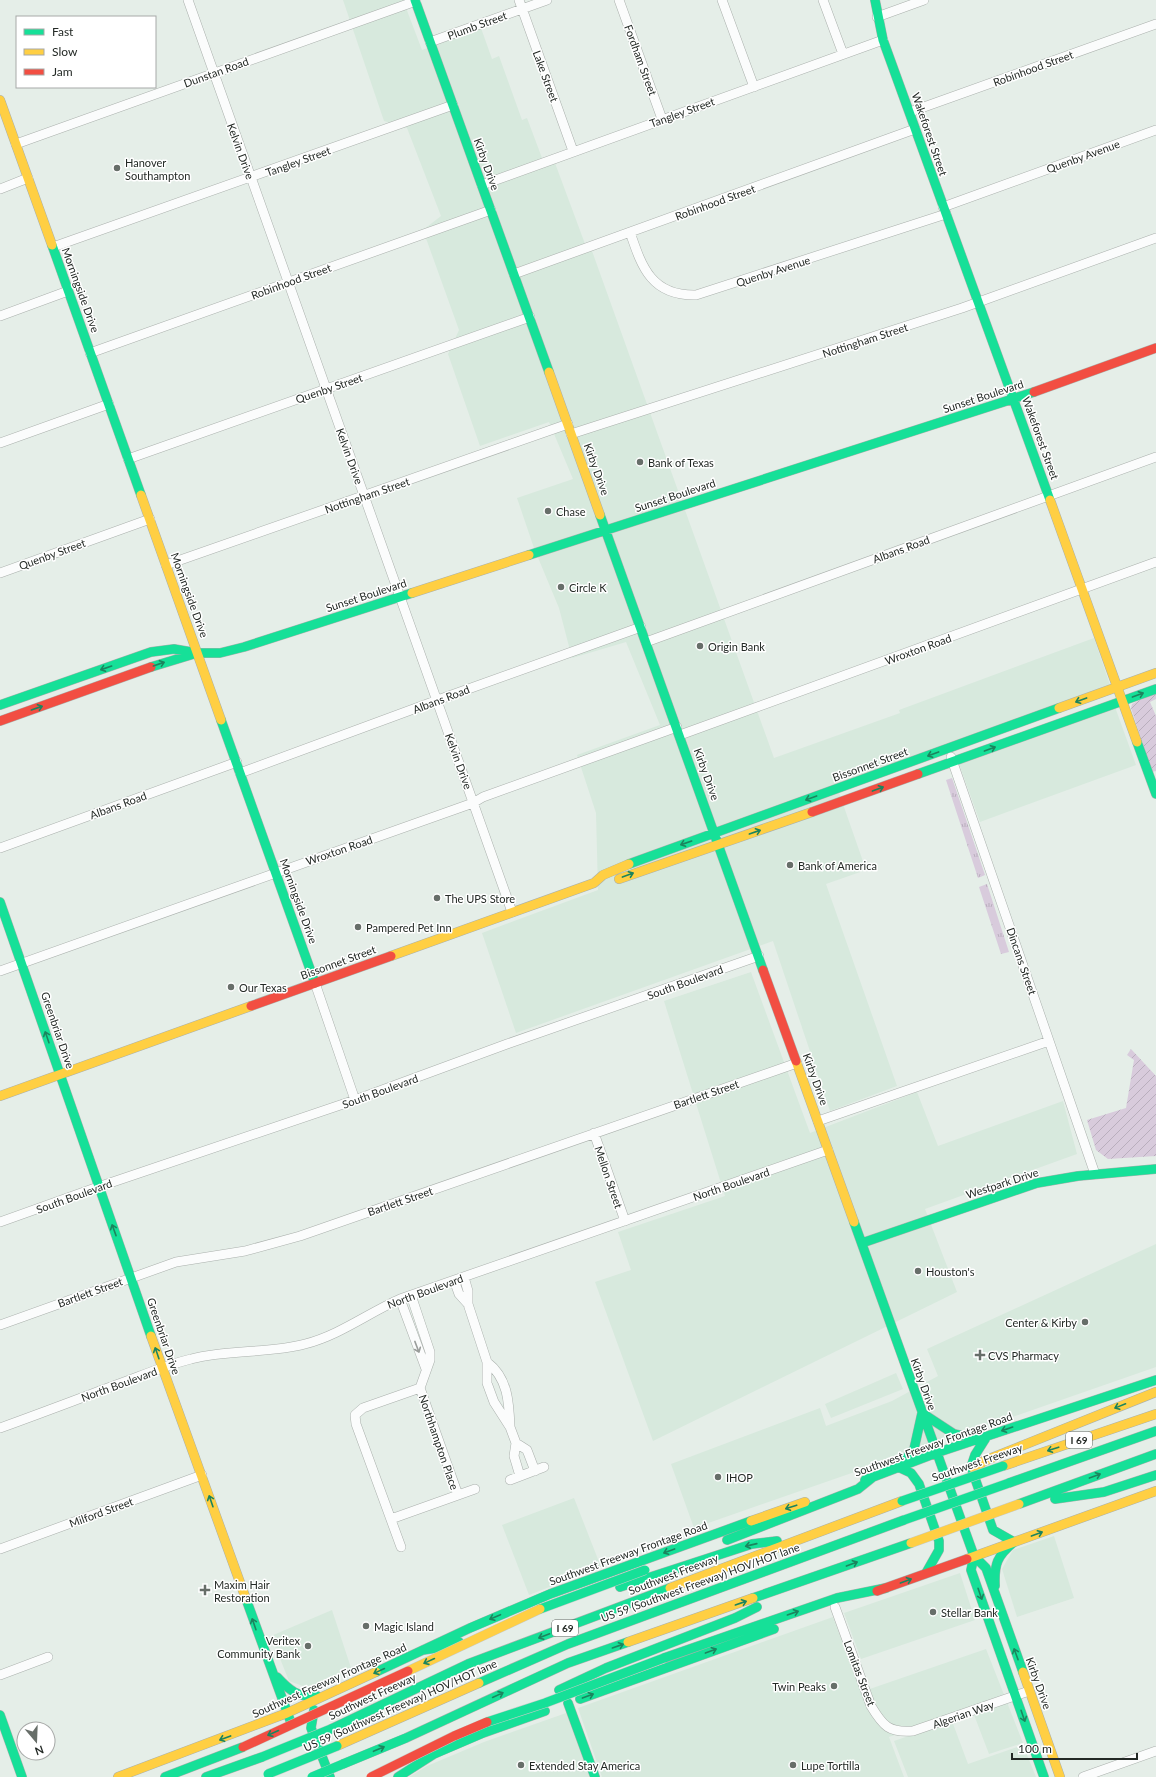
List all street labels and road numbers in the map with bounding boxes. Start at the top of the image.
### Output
street label: Plumb Street [446,8,509,42]
street label: Fordham Street [622,23,660,97]
street label: Robinhood Street [991,47,1075,89]
street label: Lake Street [531,48,561,104]
street label: Dunstan Road [182,54,250,90]
street label: Wakeforest Street [910,91,950,177]
street label: Tangley Street [648,94,716,130]
street label: Kelvin Drive [225,121,257,181]
street label: Kirby Drive [472,136,502,192]
street label: Quenby Avenue [1045,137,1122,175]
street label: Tangley Street [264,143,332,179]
street label: Robinhood Street [673,181,757,223]
street label: Morningside Drive [60,246,102,334]
street label: Quenby Avenue [734,253,812,289]
street label: Robinhood Street [249,260,333,302]
street label: Nottingham Street [821,320,909,360]
street label: Quenby Street [294,370,364,406]
street label: Sunset Boulevard [941,377,1025,415]
street label: Wakeforest Street [1020,395,1062,481]
street label: Kelvin Drive [334,426,366,486]
street label: Kirby Drive [582,441,612,497]
street label: Nottingham Street [323,474,411,516]
street label: Sunset Boulevard [633,476,717,514]
street label: Albans Road [871,533,931,565]
street label: Quenby Street [17,536,87,572]
street label: Morningside Drive [169,551,211,639]
street label: Sunset Boulevard [324,576,408,614]
street label: Wroxton Road [883,631,953,667]
street label: Albans Road [411,682,471,716]
street label: Kelvin Drive [443,731,475,791]
street label: Bissonnet Street [831,744,909,784]
street label: Kirby Drive [692,746,722,802]
street label: Albans Road [88,789,148,821]
street label: Wroxton Road [304,833,374,867]
street label: Morningside Drive [278,857,320,945]
street label: Dincans Street [1004,926,1040,996]
street label: Bissonnet Street [299,942,377,982]
street label: South Boulevard [645,962,725,1002]
street label: Greenbriar Drive [39,990,77,1070]
street label: Kirby Drive [801,1051,831,1107]
street label: South Boulevard [340,1071,420,1111]
street label: Bartlett Street [672,1077,740,1111]
street label: Mellon Street [592,1144,626,1210]
street label: North Boulevard [691,1165,771,1203]
street label: Westpark Drive [964,1165,1040,1201]
street label: South Boulevard [34,1176,114,1216]
street label: Bartlett Street [366,1184,434,1218]
street label: North Boulevard [385,1271,465,1311]
street label: Bartlett Street [56,1274,124,1310]
street label: Greenbriar Drive [145,1296,183,1376]
street label: Kirby Drive [909,1356,939,1412]
street label: North Boulevard [79,1364,159,1404]
street label: Northhampton Place [417,1393,461,1492]
street label: Southwest Freeway Frontage Road [852,1409,1014,1479]
road number: I 69 [1066,1432,1092,1448]
street label: Southwest Freeway [930,1440,1024,1484]
street label: Milford Street [67,1494,135,1530]
street label: Southwest Freeway Frontage Road [547,1518,709,1588]
street label: US 59 (Southwest Freeway) HOV/HOT lane [599,1540,801,1624]
street label: Southwest Freeway [626,1551,720,1597]
road number: I 69 [552,1620,578,1636]
street label: Lomitas Street [842,1638,878,1708]
street label: Southwest Freeway Frontage Road [250,1640,408,1720]
street label: Kirby Drive [1024,1655,1054,1711]
street label: US 59 (Southwest Freeway) HOV/HOT lane [301,1656,499,1754]
street label: Southwest Freeway [326,1670,418,1722]
street label: Algerian Way [931,1697,996,1731]

